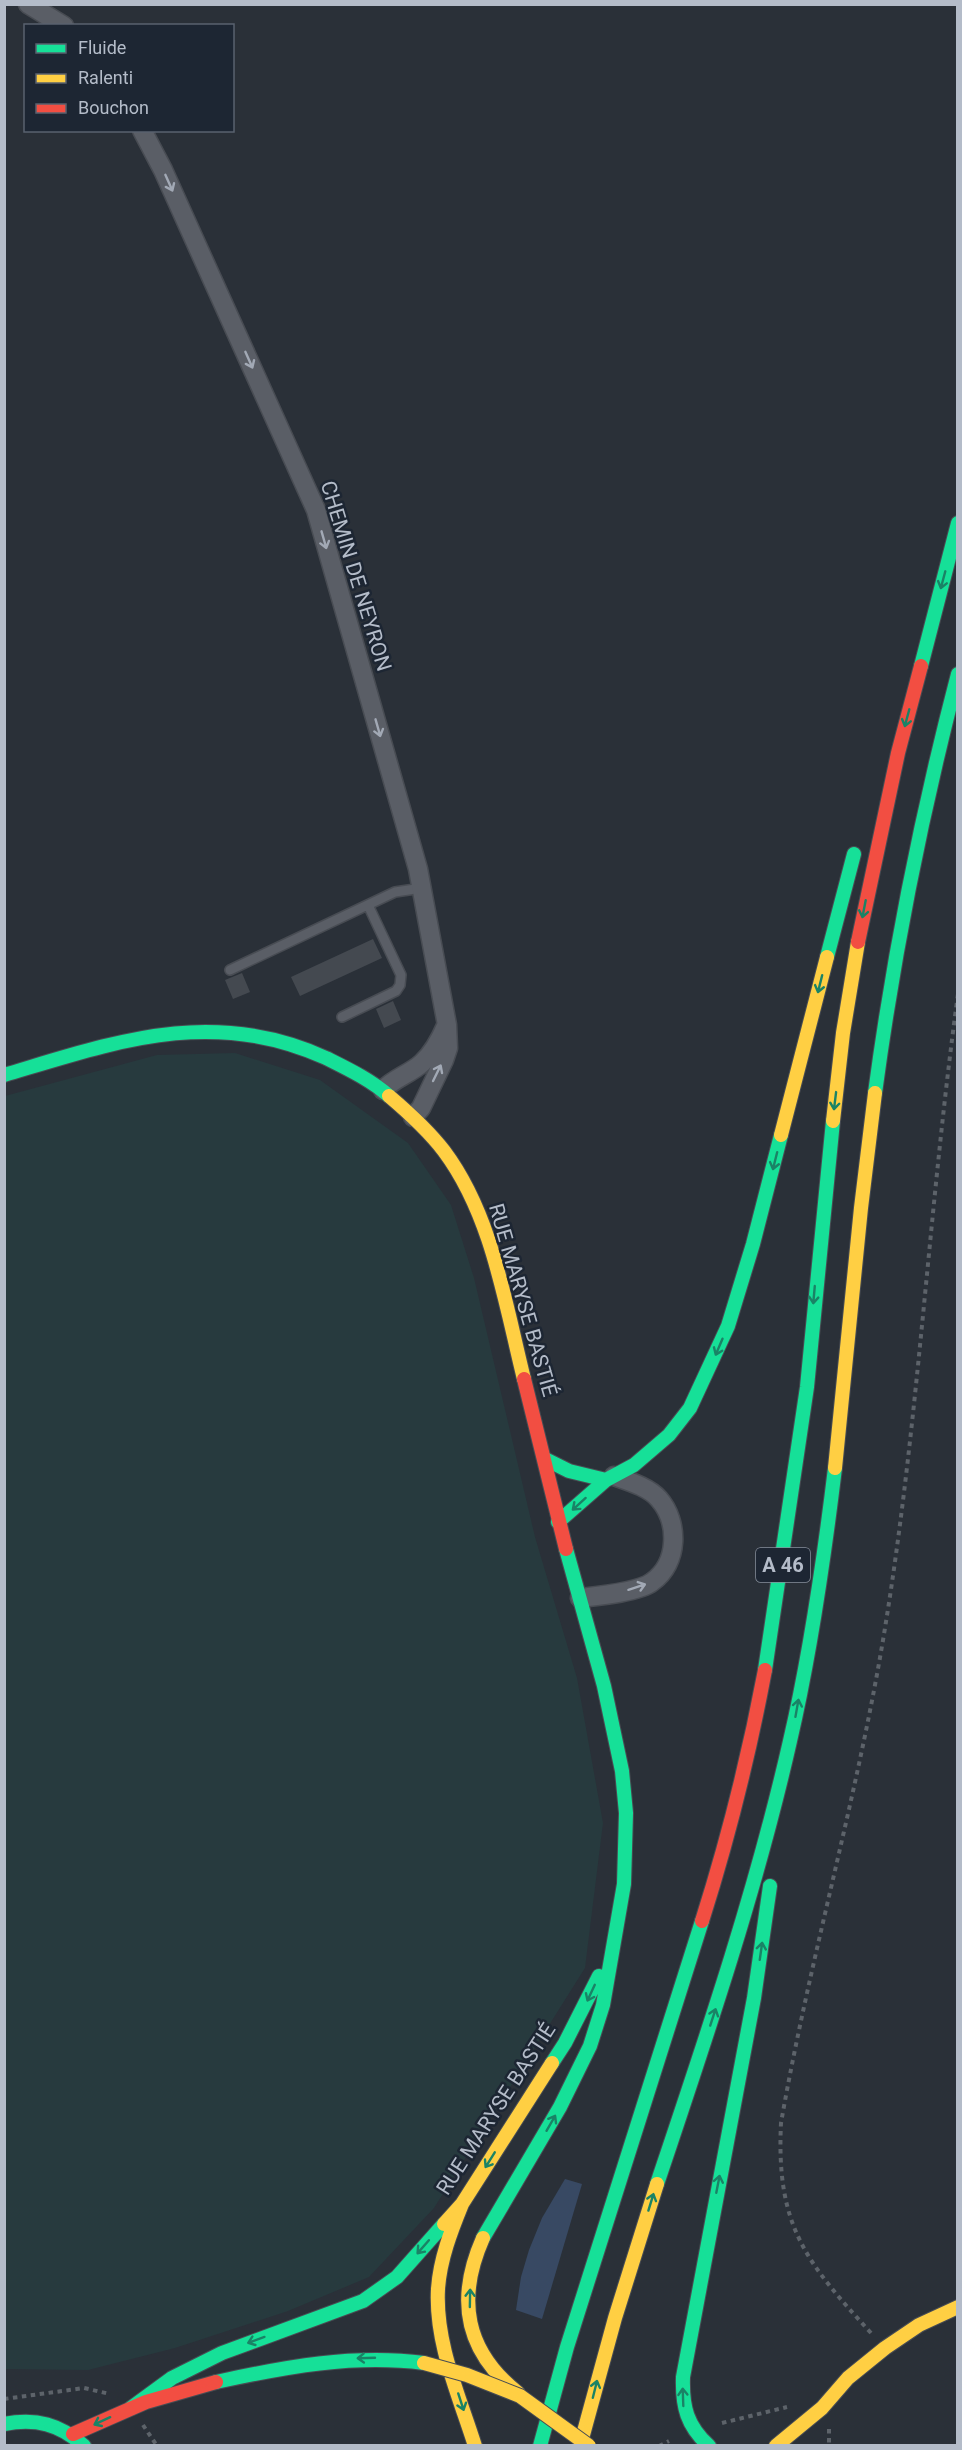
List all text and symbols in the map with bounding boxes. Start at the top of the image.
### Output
legend [24,24,234,132]
text: Fluide [78,37,126,58]
text: Ralenti [78,67,133,88]
text: Bouchon [78,97,149,118]
one-way arrow [164,173,175,191]
one-way arrow [244,351,256,369]
street label: CHEMIN DE NEYRON [316,478,396,674]
one-way arrow [319,530,330,549]
one-way arrow [936,570,948,589]
one-way arrow [900,709,912,728]
one-way arrow [373,718,384,737]
one-way arrow [858,898,869,918]
one-way arrow [814,974,826,993]
one-way arrow [432,1064,444,1082]
one-way arrow [829,1091,840,1111]
one-way arrow [769,1151,780,1170]
street label: RUE MARYSE BASTIÉ [484,1201,562,1399]
one-way arrow [808,1285,819,1305]
one-way arrow [713,1337,724,1356]
one-way arrow [571,1497,586,1511]
road number: A 46 [756,1548,810,1582]
one-way arrow [628,1581,647,1592]
one-way arrow [792,1698,803,1718]
one-way arrow [755,1941,766,1961]
one-way arrow [584,1983,596,2001]
one-way arrow [708,2008,719,2027]
street label: RUE MARYSE BASTIÉ [432,2019,561,2199]
one-way arrow [545,2115,557,2132]
one-way arrow [484,2151,496,2168]
one-way arrow [713,2175,724,2194]
one-way arrow [646,2193,657,2212]
one-way arrow [416,2239,430,2254]
one-way arrow [465,2289,476,2308]
one-way arrow [248,2336,266,2347]
one-way arrow [356,2352,376,2364]
one-way arrow [589,2380,601,2399]
one-way arrow [677,2387,689,2407]
one-way arrow [457,2392,468,2411]
one-way arrow [93,2416,111,2427]

